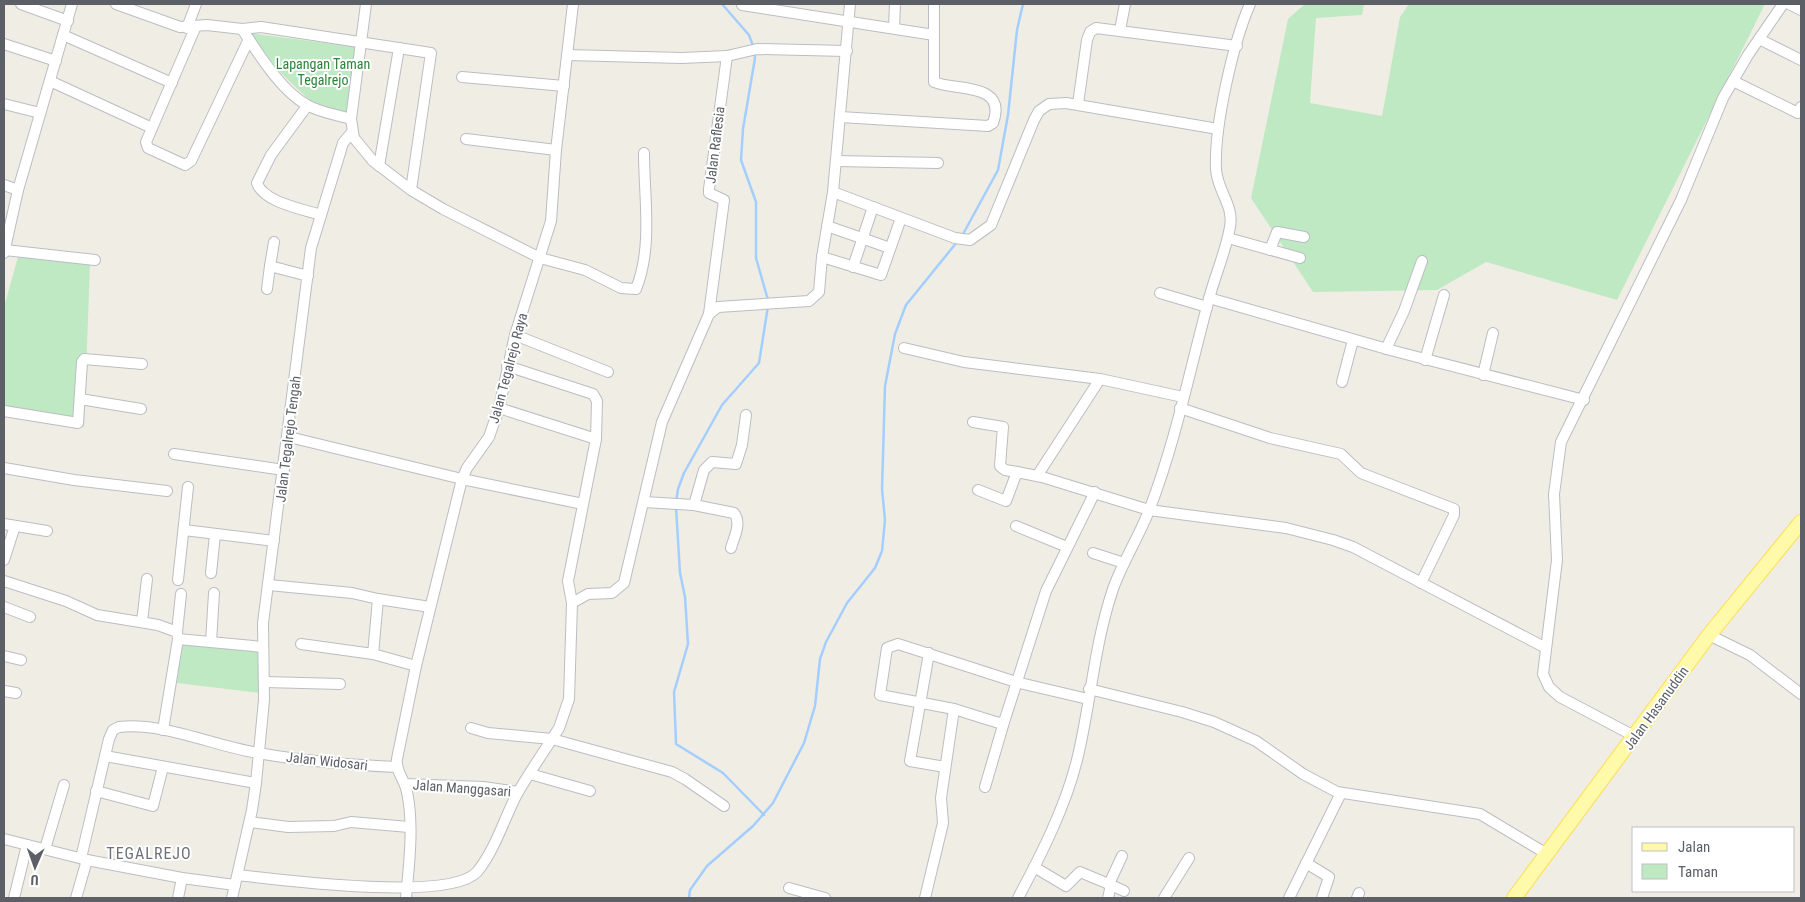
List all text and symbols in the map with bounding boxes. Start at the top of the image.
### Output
park label: Lapangan Taman Tegalrejo [276,56,370,88]
street label: Jalan Raflesia [702,106,728,184]
street label: Jalan Tegalrejo Raya [486,311,530,425]
street label: Jalan Tegalrejo Tengah [272,375,304,503]
street label: Jalan Hasanuddin [1620,663,1692,753]
street label: Jalan Widosari [285,749,369,773]
street label: Jalan Manggasari [412,777,512,799]
legend [1632,827,1795,892]
text: Jalan [1678,838,1710,856]
north arrow [10,842,60,892]
district label: TEGALREJO [106,844,192,863]
text: Taman [1678,863,1718,881]
text: U [30,872,39,888]

